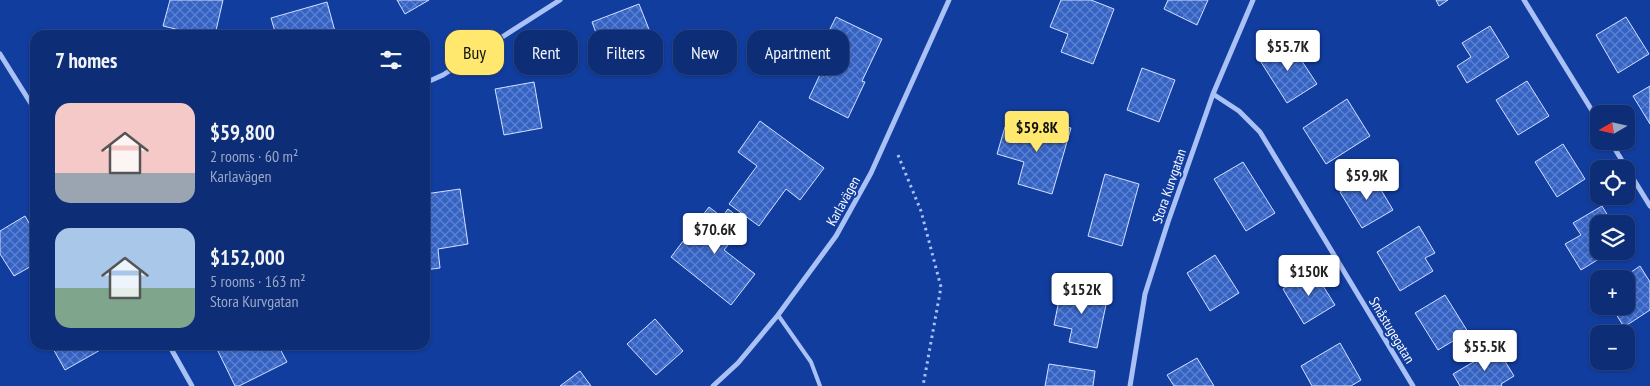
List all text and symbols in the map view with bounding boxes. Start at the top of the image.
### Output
chip: Buy [445,30,504,75]
chip: Rent [514,30,578,75]
chip: Filters [588,30,663,75]
chip: New [673,30,737,75]
chip: Apartment [747,30,849,75]
pin: $55.7K [1247,30,1329,72]
text: $55.7K [1267,36,1309,56]
icon: filters [377,46,405,74]
text: 7 homes [55,47,117,74]
north arrow [1590,105,1635,150]
map controls [1590,105,1635,370]
pin: $59.8K [996,110,1078,153]
text: $59.8K [1016,117,1058,137]
text: $59,800 [210,119,275,146]
icon: home [95,123,155,183]
text: 2 rooms · 60 m² [210,146,298,166]
street label: Stora Kurvgatan [1148,146,1190,226]
pin: $59.9K [1326,158,1408,201]
button: locate [1590,160,1635,205]
text: $59.9K [1346,165,1388,185]
text: Karlavägen [210,166,272,186]
street label: Karlavägen [822,173,864,229]
pin: $70.6K [674,212,756,255]
button: layers [1590,215,1635,260]
text: $70.6K [694,219,736,239]
text: $152,000 [210,244,285,271]
icon: home [95,248,155,308]
pin: $150K [1274,254,1344,297]
text: $150K [1290,261,1328,281]
button: + [1590,270,1635,315]
text: 5 rooms · 163 m² [210,271,306,291]
pin: $152K [1047,272,1117,315]
text: $152K [1063,279,1101,299]
text: Stora Kurvgatan [210,291,298,311]
street label: Småstugegatan [1365,294,1419,366]
button: − [1590,325,1635,370]
pin: $55.5K [1444,330,1526,372]
text: $55.5K [1464,336,1506,356]

